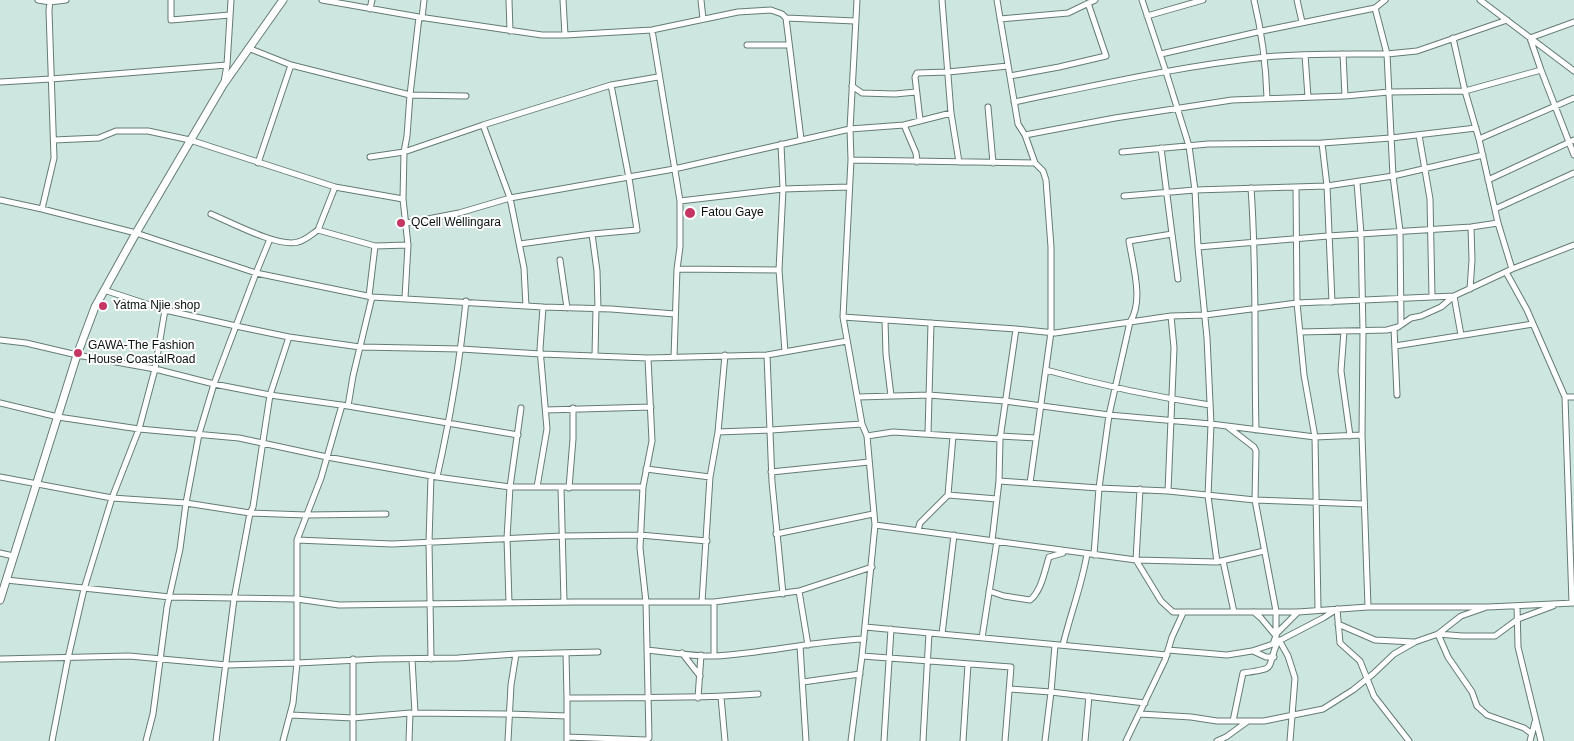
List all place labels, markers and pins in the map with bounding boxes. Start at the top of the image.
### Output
marker: Fatou Gaye [683,206,697,220]
place label: Fatou Gaye [701,206,764,220]
place label: QCell Wellingara [411,216,501,230]
marker: QCell Wellingara [395,217,407,229]
place label: Yatma Njie shop [113,299,200,313]
marker: Yatma Njie shop [97,300,109,312]
place label: GAWA-The Fashion House CoastalRoad [88,339,195,367]
marker: GAWA-The Fashion House CoastalRoad [72,347,84,359]

